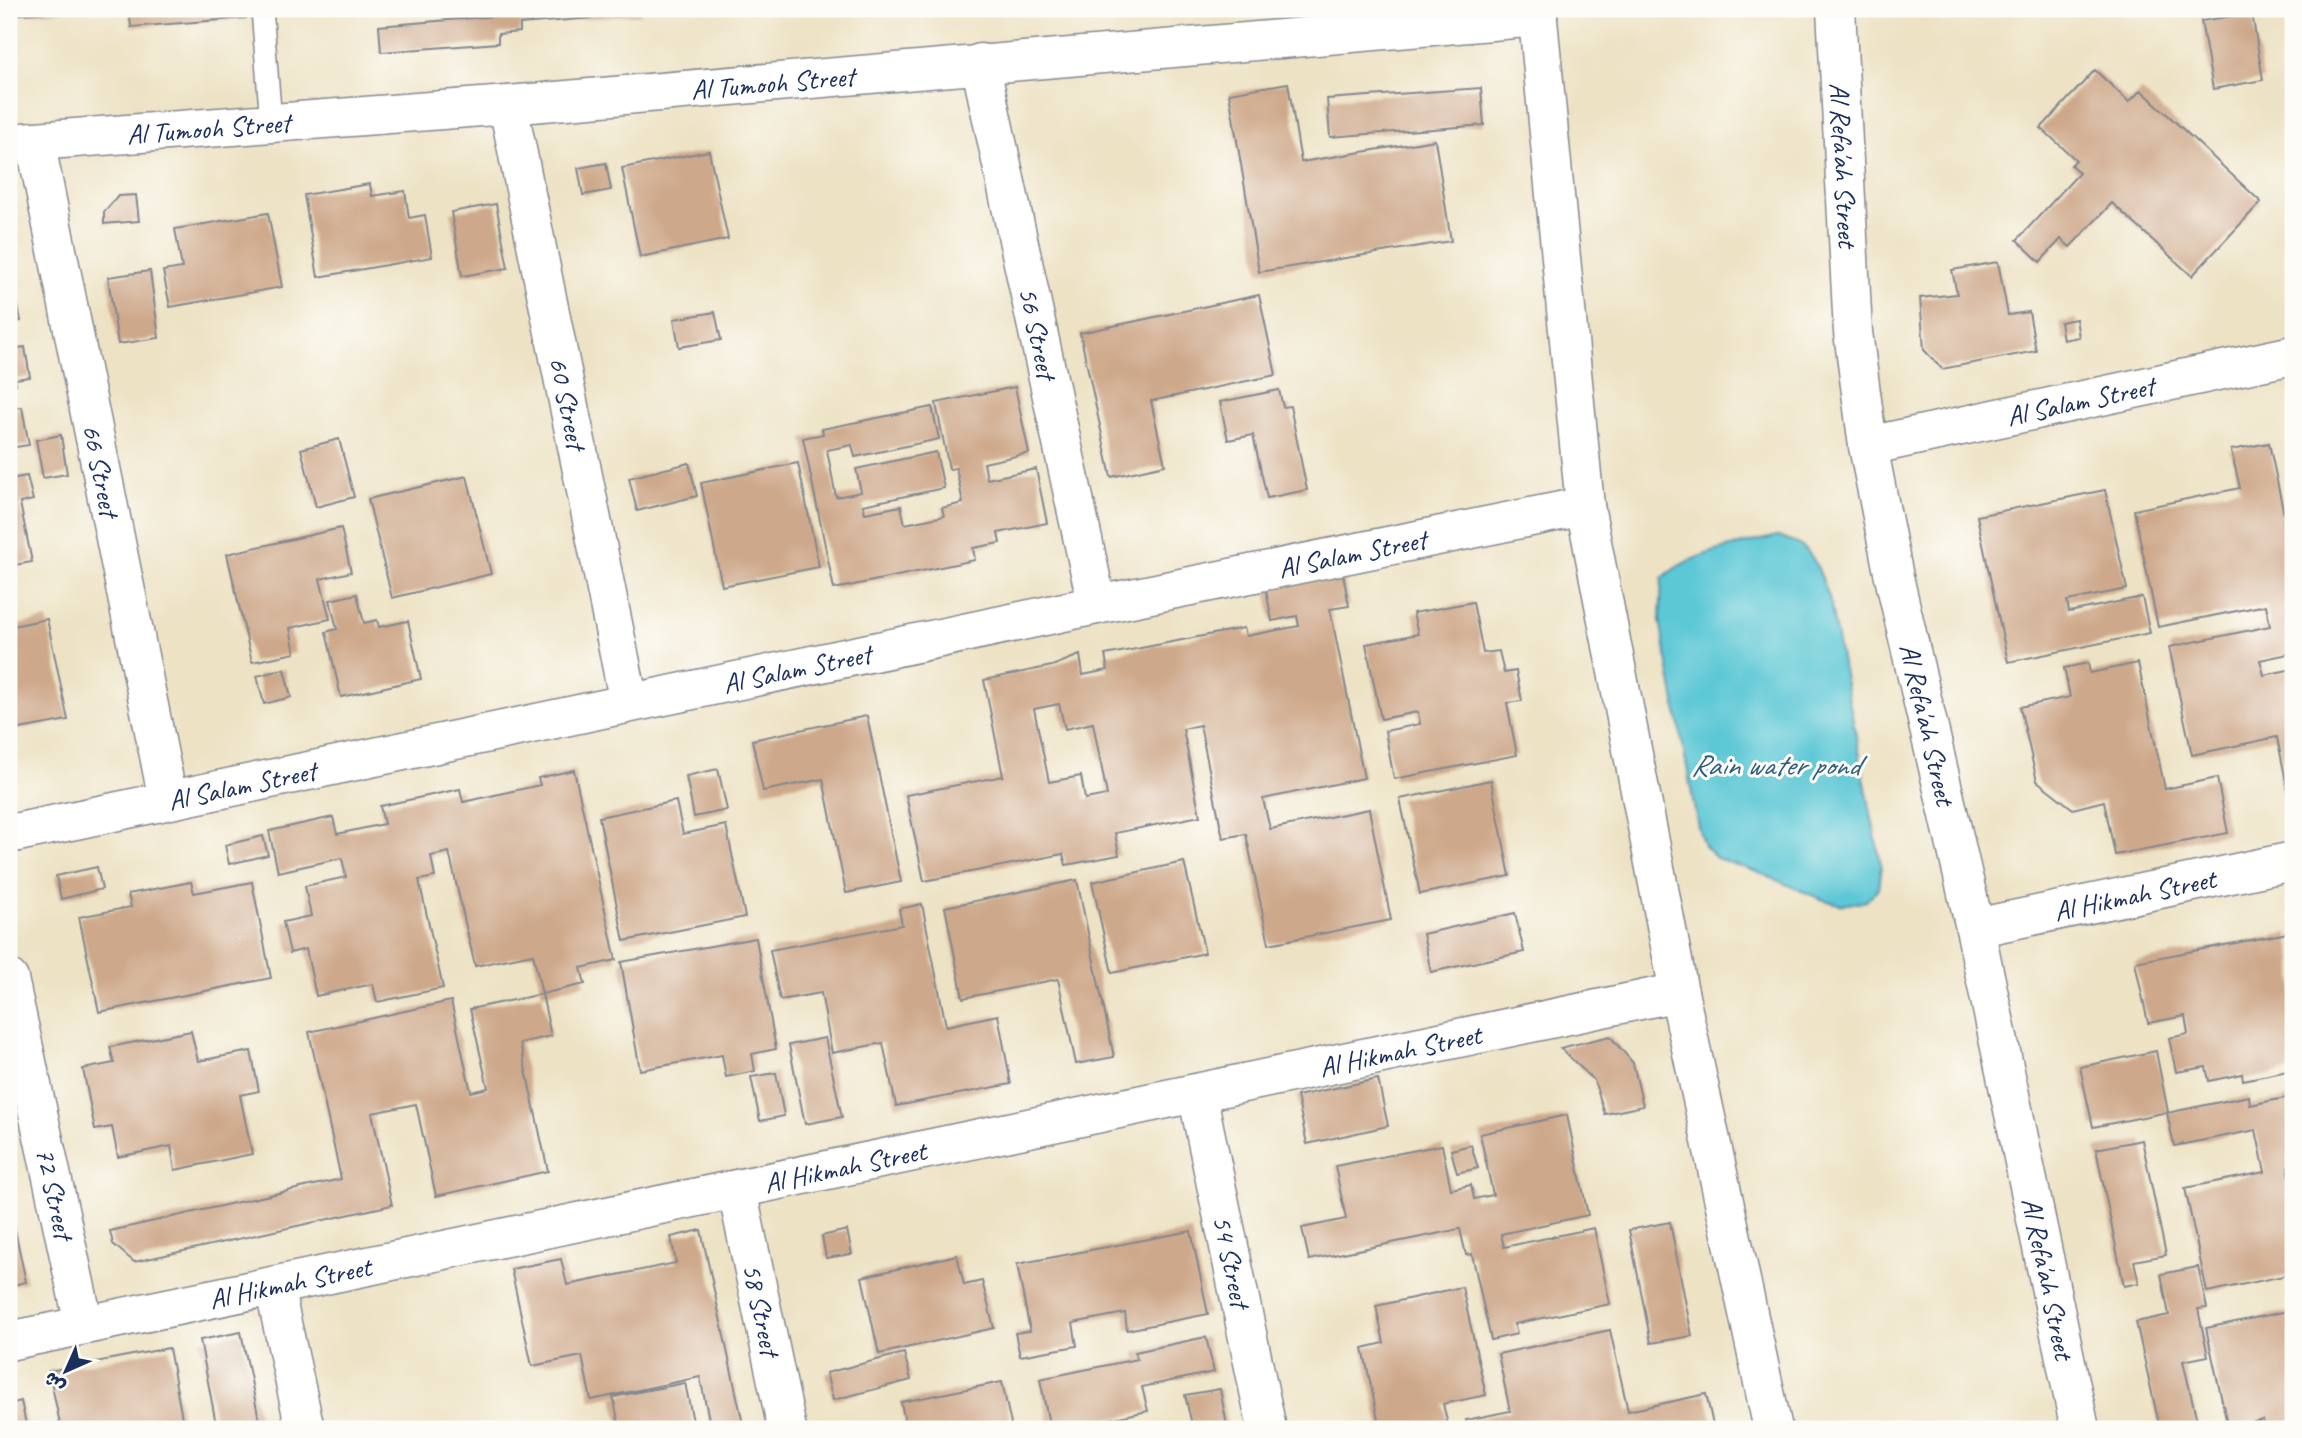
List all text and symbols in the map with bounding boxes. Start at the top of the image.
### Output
street label: Al Tumooh Street [690,58,859,107]
street label: Al Refa'ah Street [1822,82,1866,251]
street label: Al Tumooh Street [125,104,295,151]
street label: 56 Street [1011,284,1066,386]
street label: 60 Street [542,354,595,456]
street label: Al Salam Street [2003,367,2161,433]
street label: 66 Street [75,421,129,523]
street label: Al Salam Street [1275,520,1433,585]
street label: Al Salam Street [720,635,877,701]
street label: Al Refa'ah Street [1892,640,1964,811]
water label: Rain water pond [1691,746,1868,784]
street label: Al Salam Street [165,752,323,818]
street label: Al Hikmah Street [2051,860,2221,928]
street label: Al Hikmah Street [1316,1016,1487,1084]
street label: Al Hikmah Street [761,1132,932,1200]
street label: 72 Street [28,1144,83,1246]
street label: Al Refa'ah Street [2014,1194,2083,1365]
street label: 54 Street [1205,1212,1259,1314]
street label: Al Hikmah Street [206,1248,377,1316]
street label: 58 Street [735,1260,789,1362]
north arrow [32,1336,102,1406]
text: ش [39,1366,71,1398]

